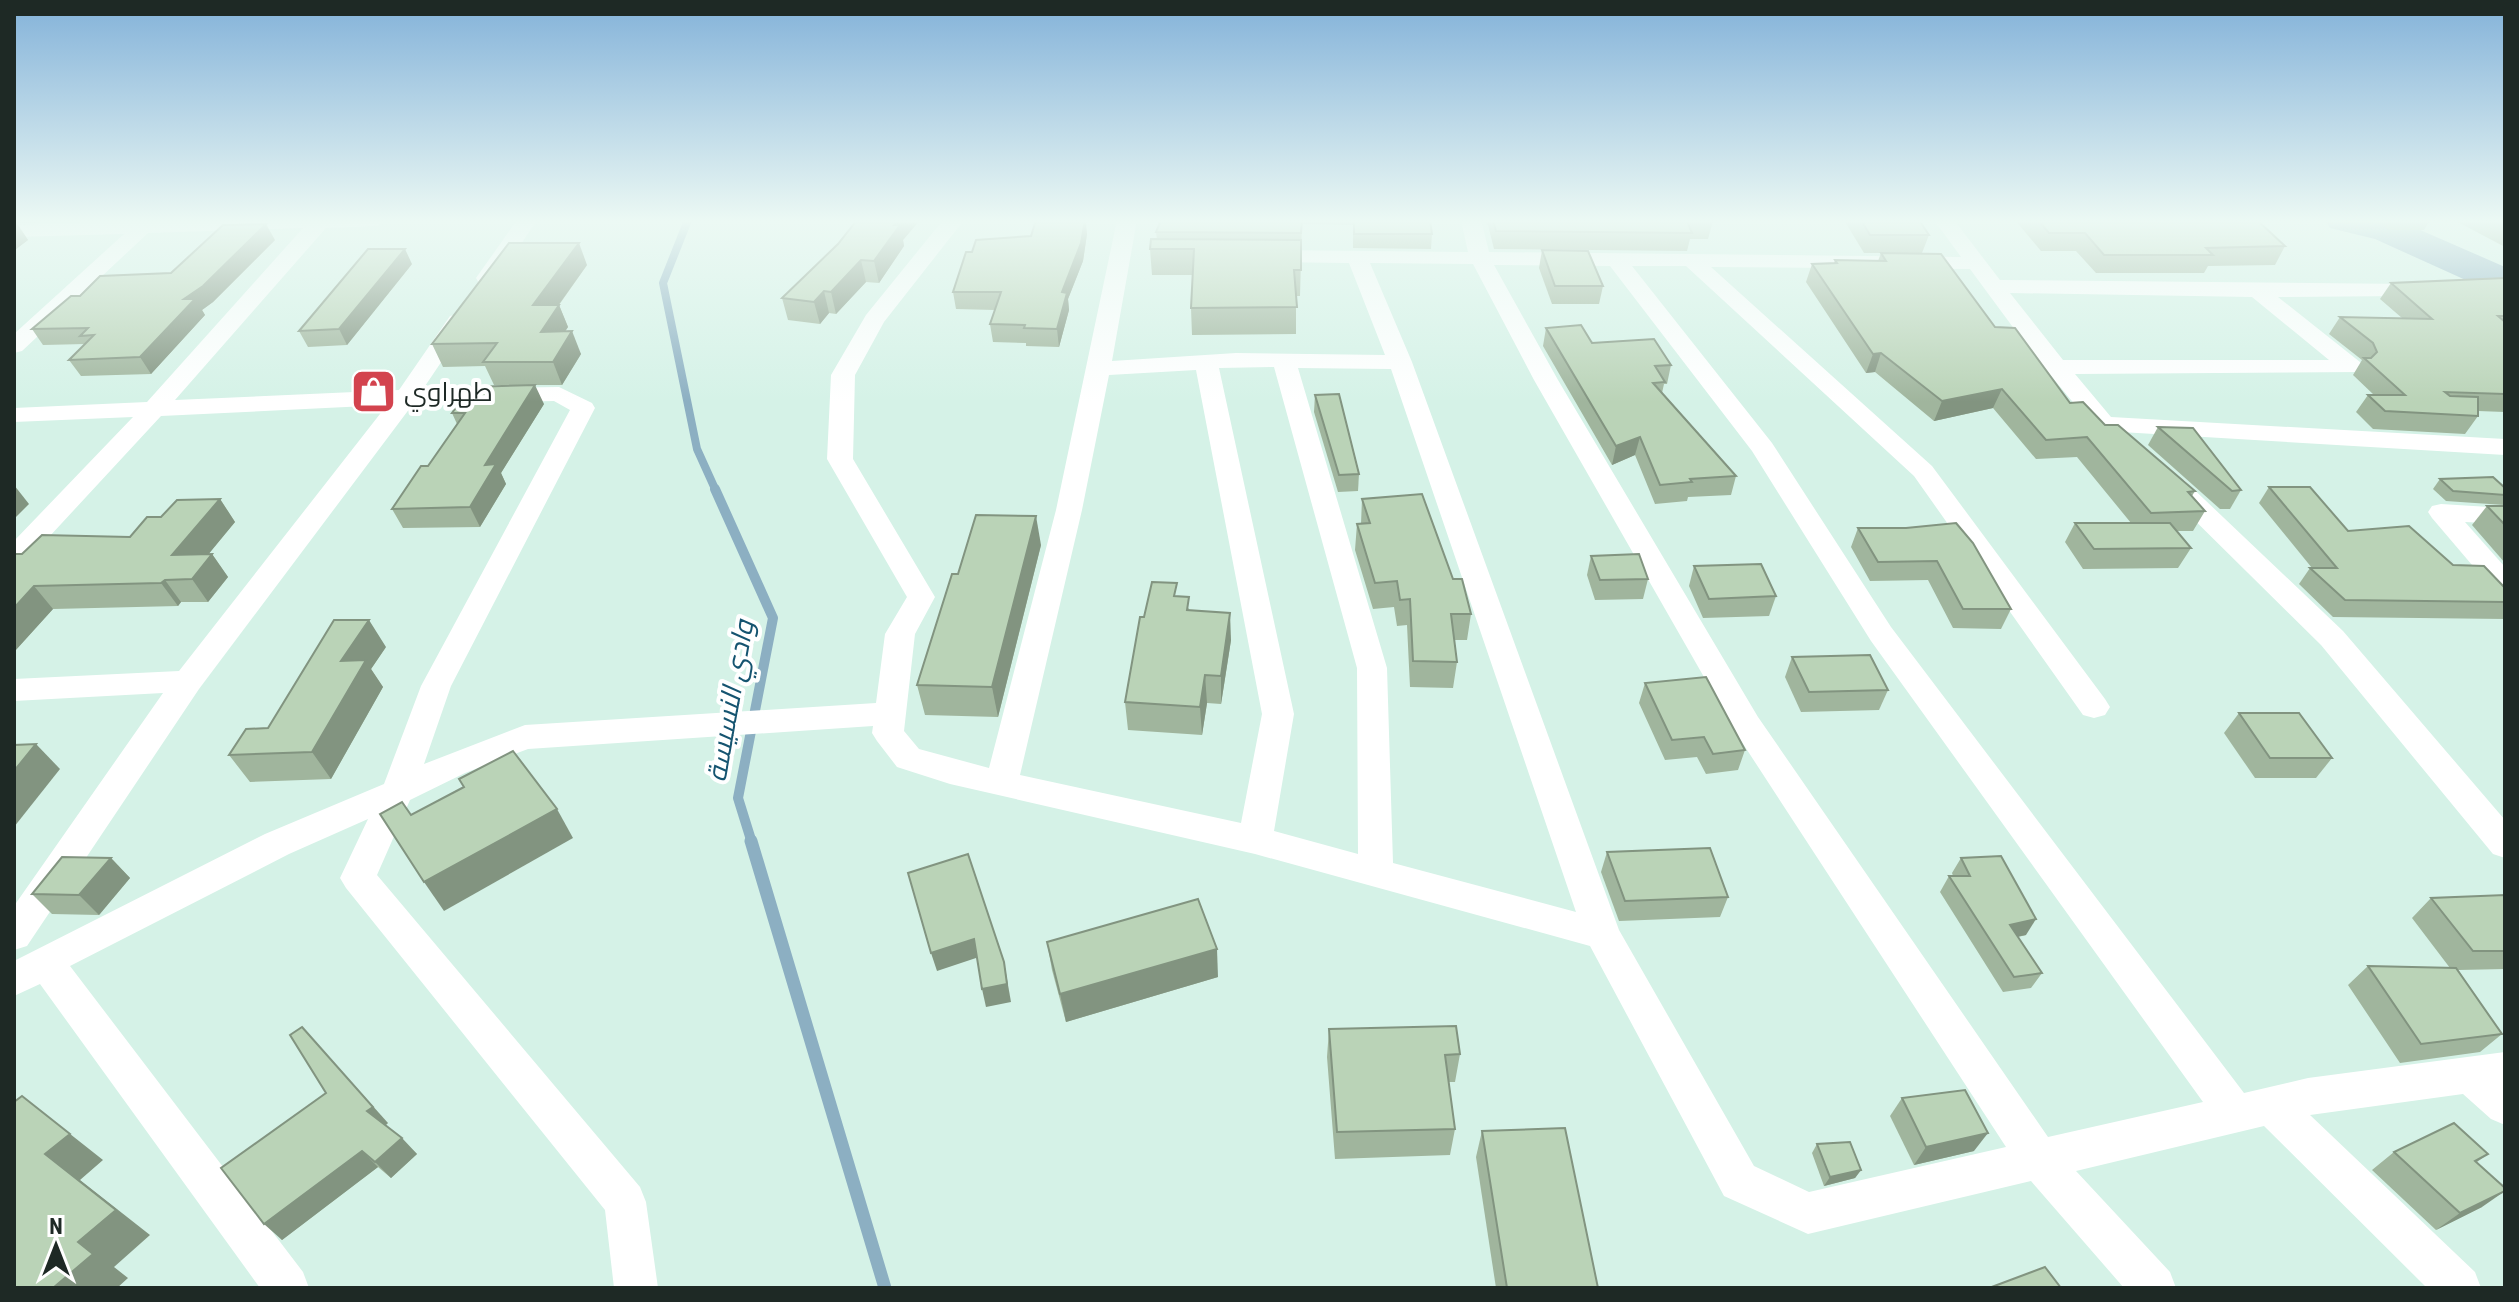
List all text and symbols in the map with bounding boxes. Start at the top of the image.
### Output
shop icon: طهراوي [349,368,397,416]
place label: طهراوي [404,377,493,412]
water label: وادي النسيسة [700,616,767,786]
north arrow [16,1206,96,1286]
text: N [49,1214,63,1239]

